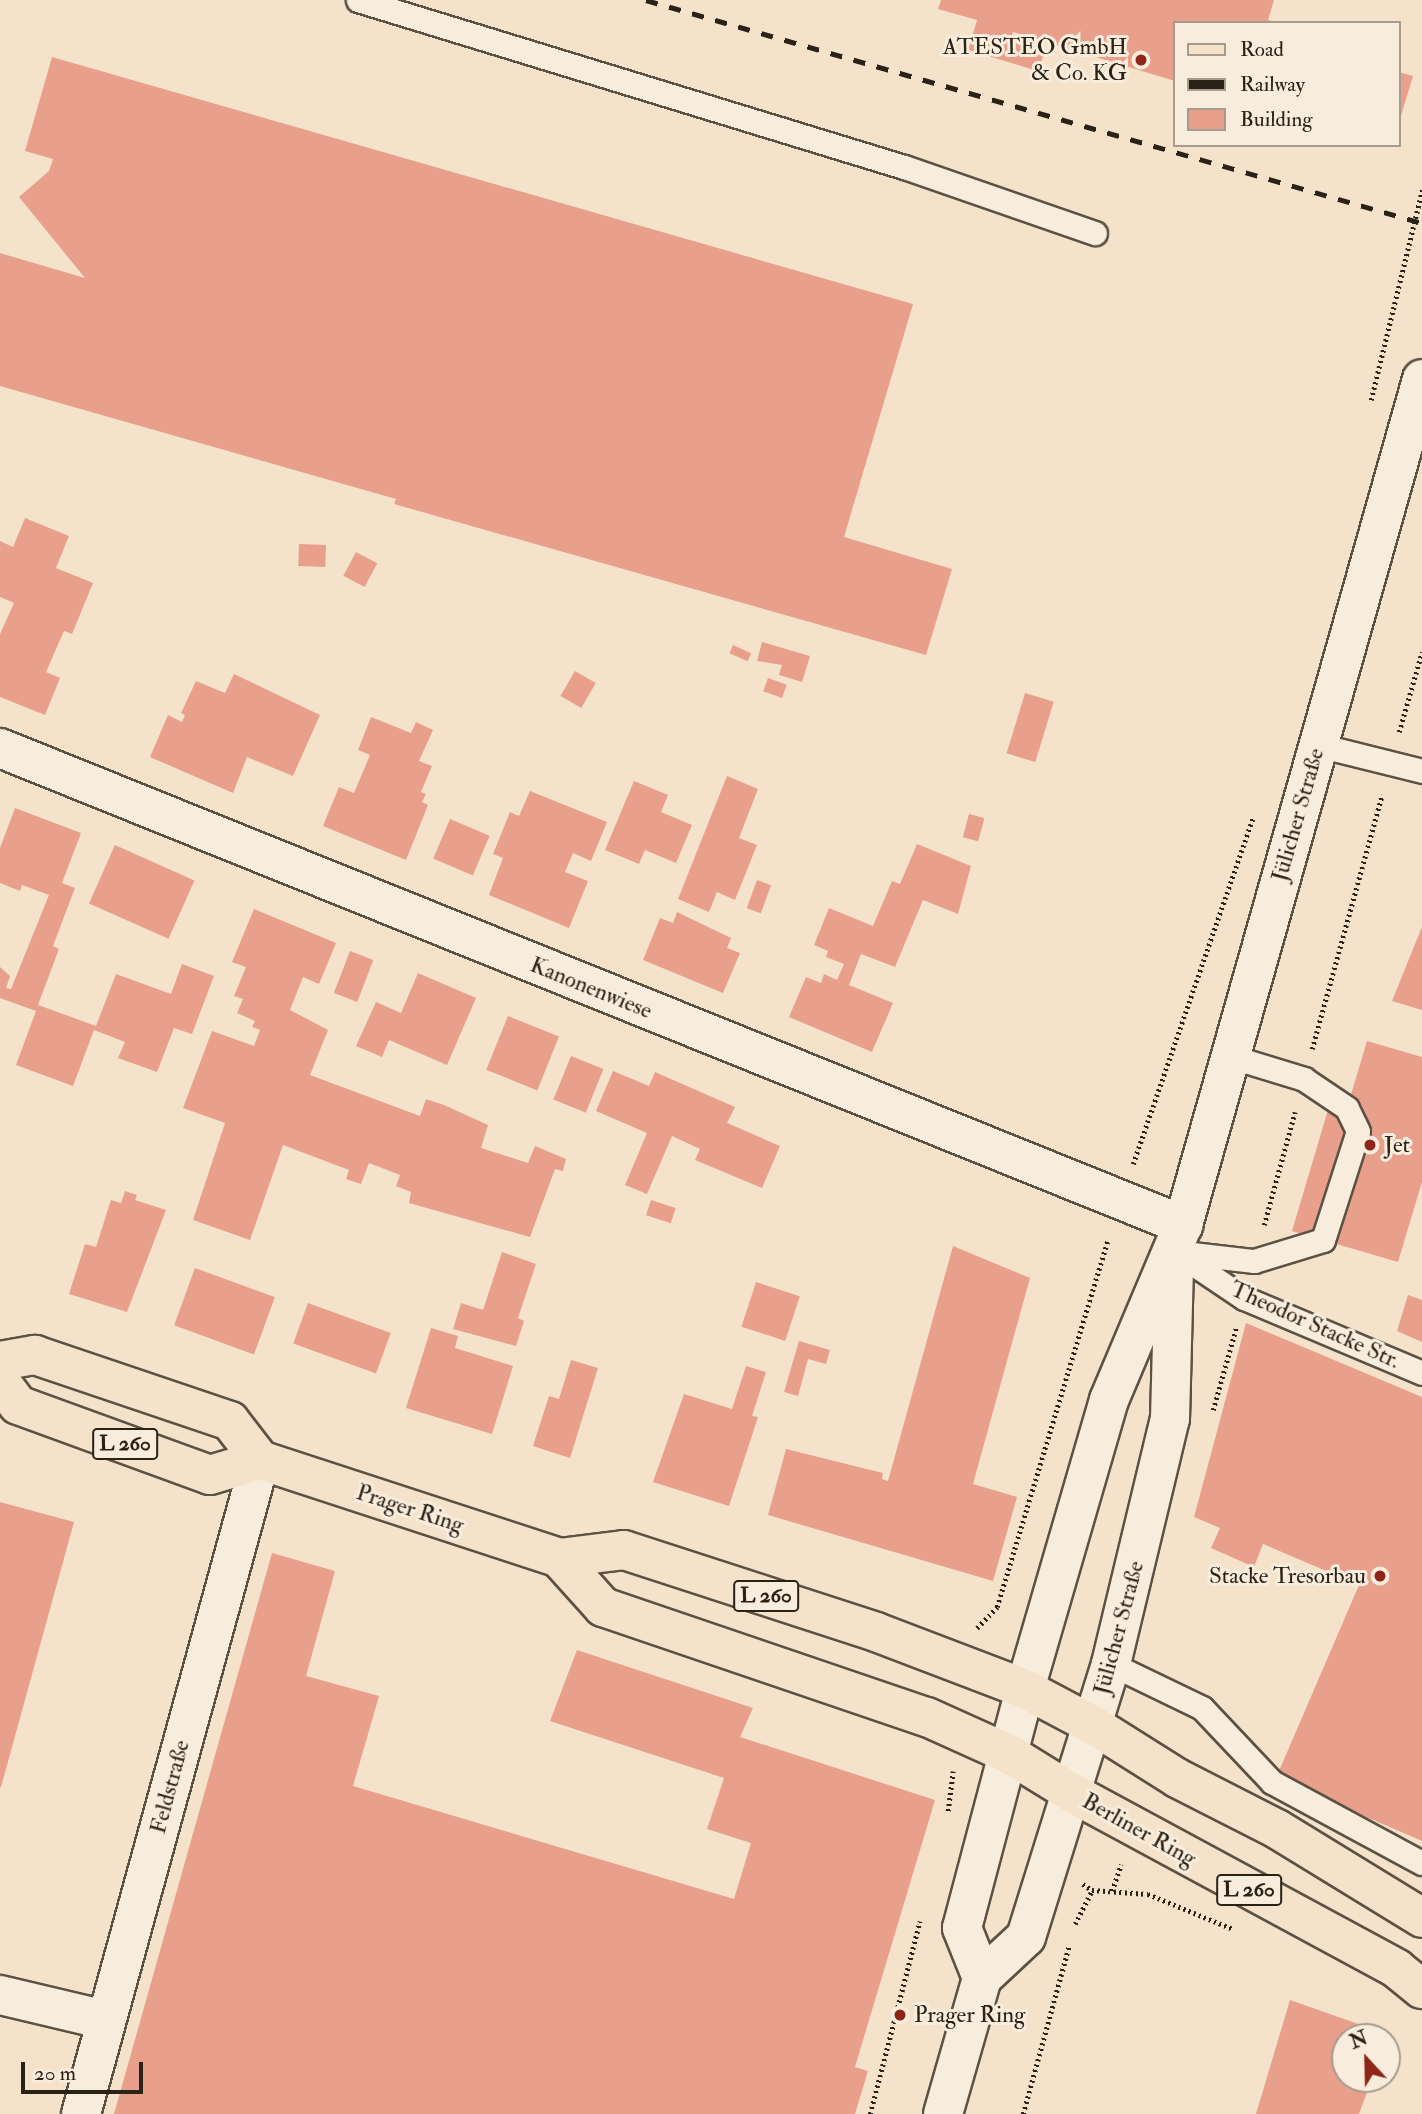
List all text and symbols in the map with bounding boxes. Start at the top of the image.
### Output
legend [1174,21,1401,147]
place label: ATESTEO GmbH & Co. KG [943,33,1127,87]
text: Road [1240,36,1284,63]
marker: ATESTEO GmbH & Co. KG [1133,52,1149,68]
text: Railway [1240,71,1305,98]
text: Building [1240,106,1313,133]
street label: Jülicher Straße [1266,745,1330,885]
street label: Kanonenwiese [526,951,656,1025]
place label: Jet [1384,1131,1410,1159]
marker: Jet [1362,1137,1378,1153]
street label: Theodor Stacke Str. [1226,1275,1404,1375]
road number: L 260 [92,1426,158,1462]
street label: Prager Ring [353,1479,467,1539]
street label: Jülicher Straße [1088,1558,1150,1698]
place label: Stacke Tresorbau [1209,1562,1366,1590]
marker: Stacke Tresorbau [1372,1568,1388,1584]
road number: L 260 [733,1578,799,1614]
street label: Feldstraße [144,1737,196,1837]
street label: Berliner Ring [1077,1787,1201,1873]
road number: L 260 [1216,1872,1282,1908]
place label: Prager Ring [914,2001,1025,2029]
marker: Prager Ring [892,2007,908,2023]
north arrow [1331,2023,1401,2093]
text: N [1346,2026,1371,2055]
scale bar [24,2048,147,2092]
text: 20 m [34,2060,76,2087]

